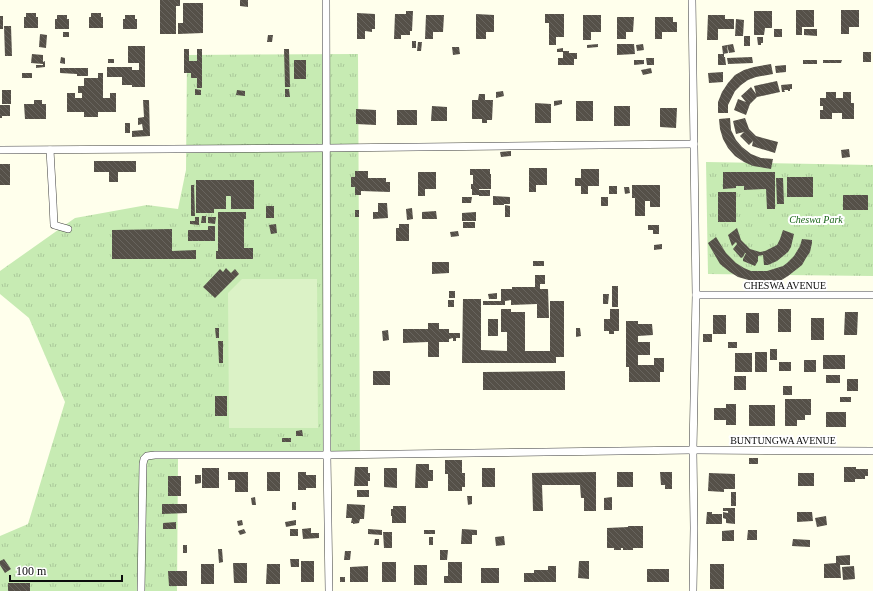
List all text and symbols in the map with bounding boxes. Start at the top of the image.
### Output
park label: Cheswa Park [789,214,843,225]
street label: CHESWA AVENUE [744,280,826,291]
street label: BUNTUNGWA AVENUE [730,435,836,446]
scale bar [10,557,122,583]
text: 100 m [16,564,47,578]

